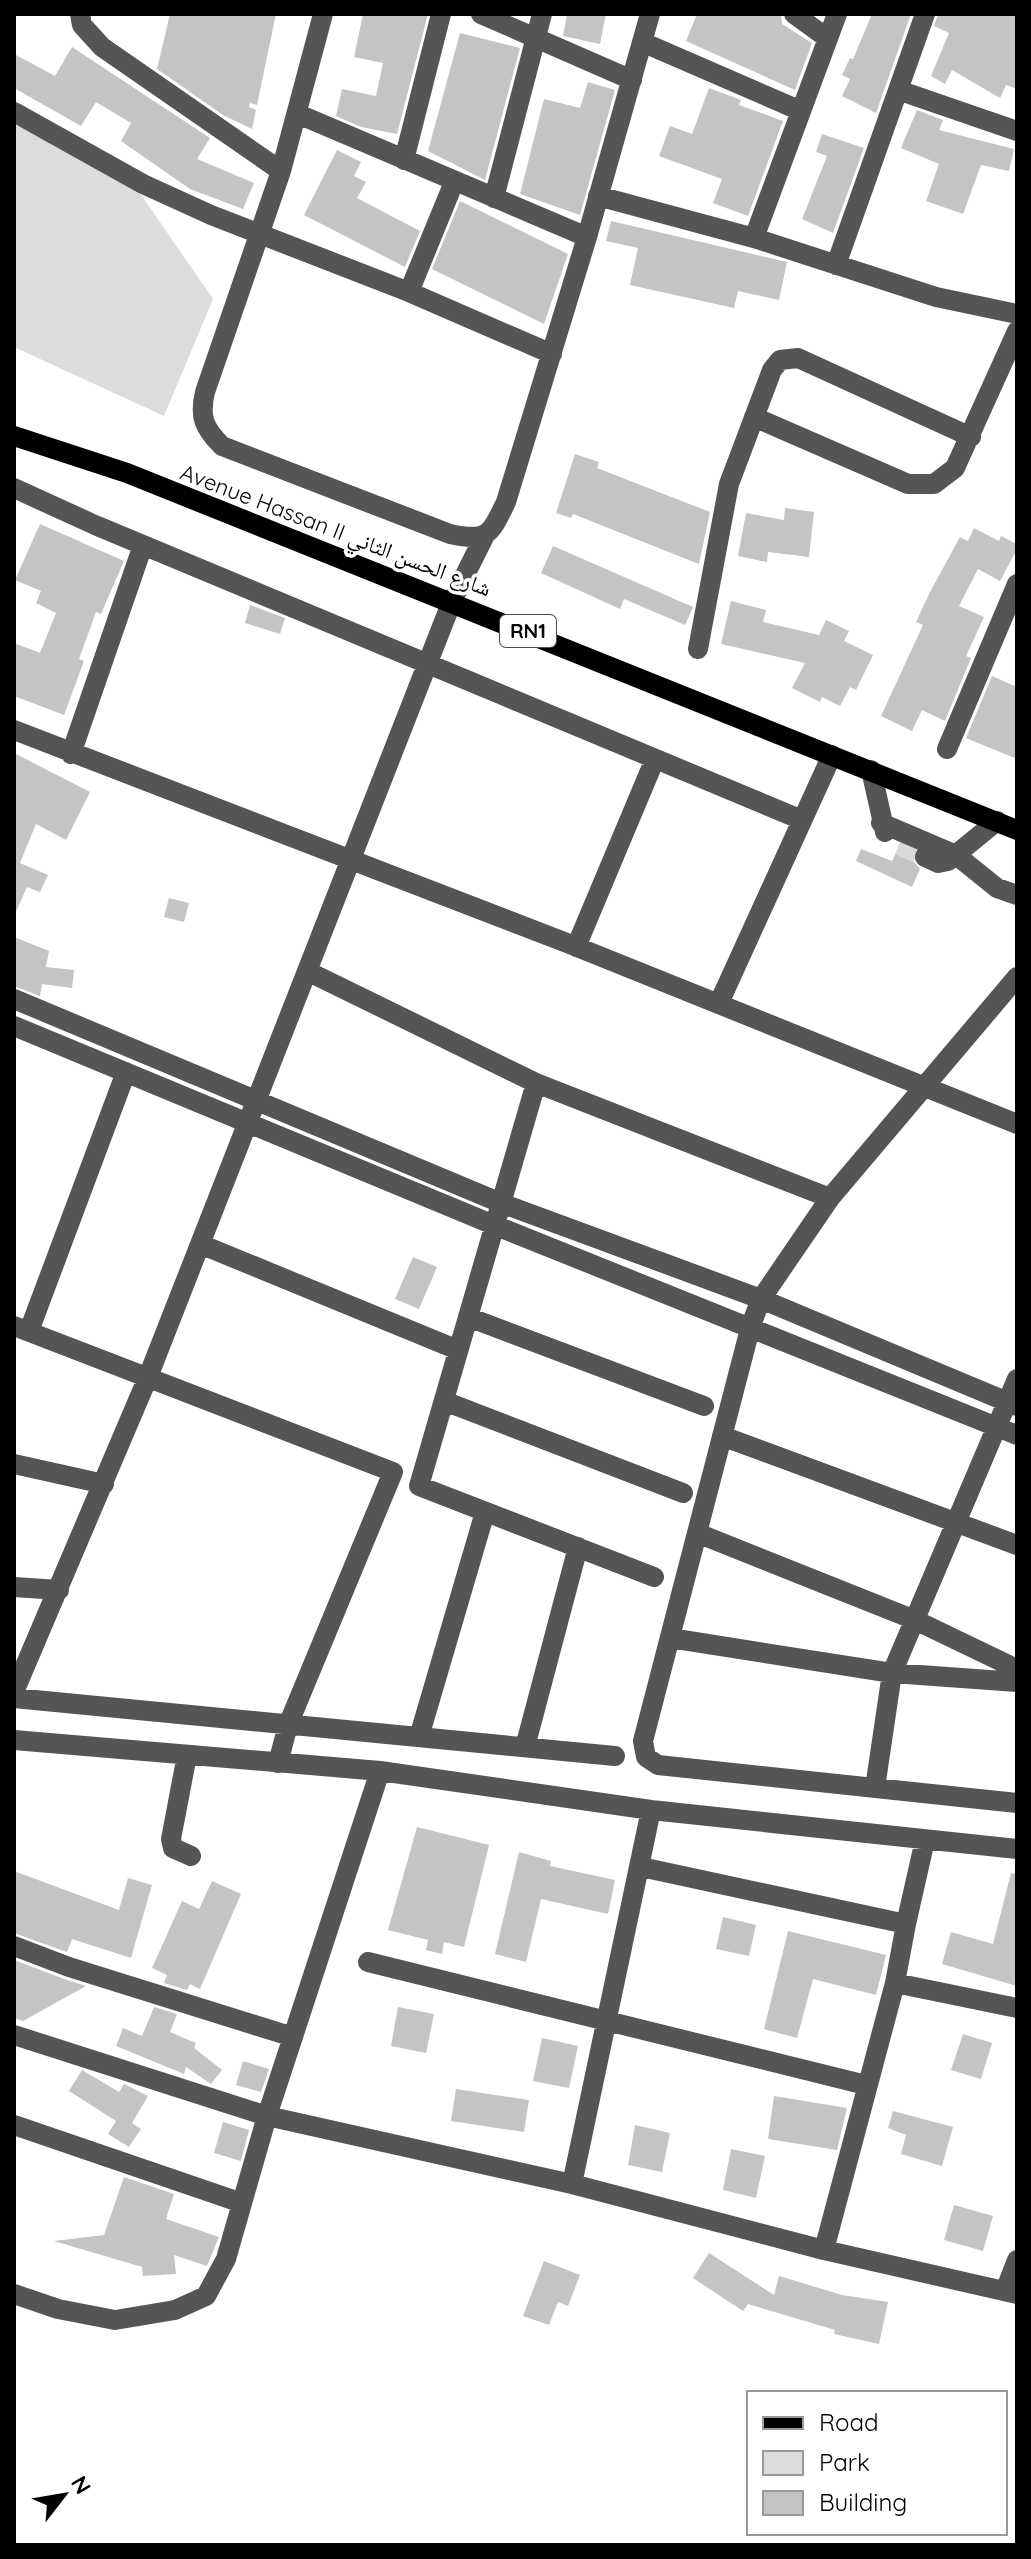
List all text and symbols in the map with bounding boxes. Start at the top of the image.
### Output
street label: Avenue Hassan II شارع الحسن الثاني [175,458,495,606]
road number: RN1 [500,615,556,647]
legend [747,2391,1007,2535]
text: Road [819,2407,879,2437]
text: Park [819,2447,870,2477]
north arrow [24,2455,104,2535]
text: N [65,2471,97,2499]
text: Building [819,2487,907,2517]

